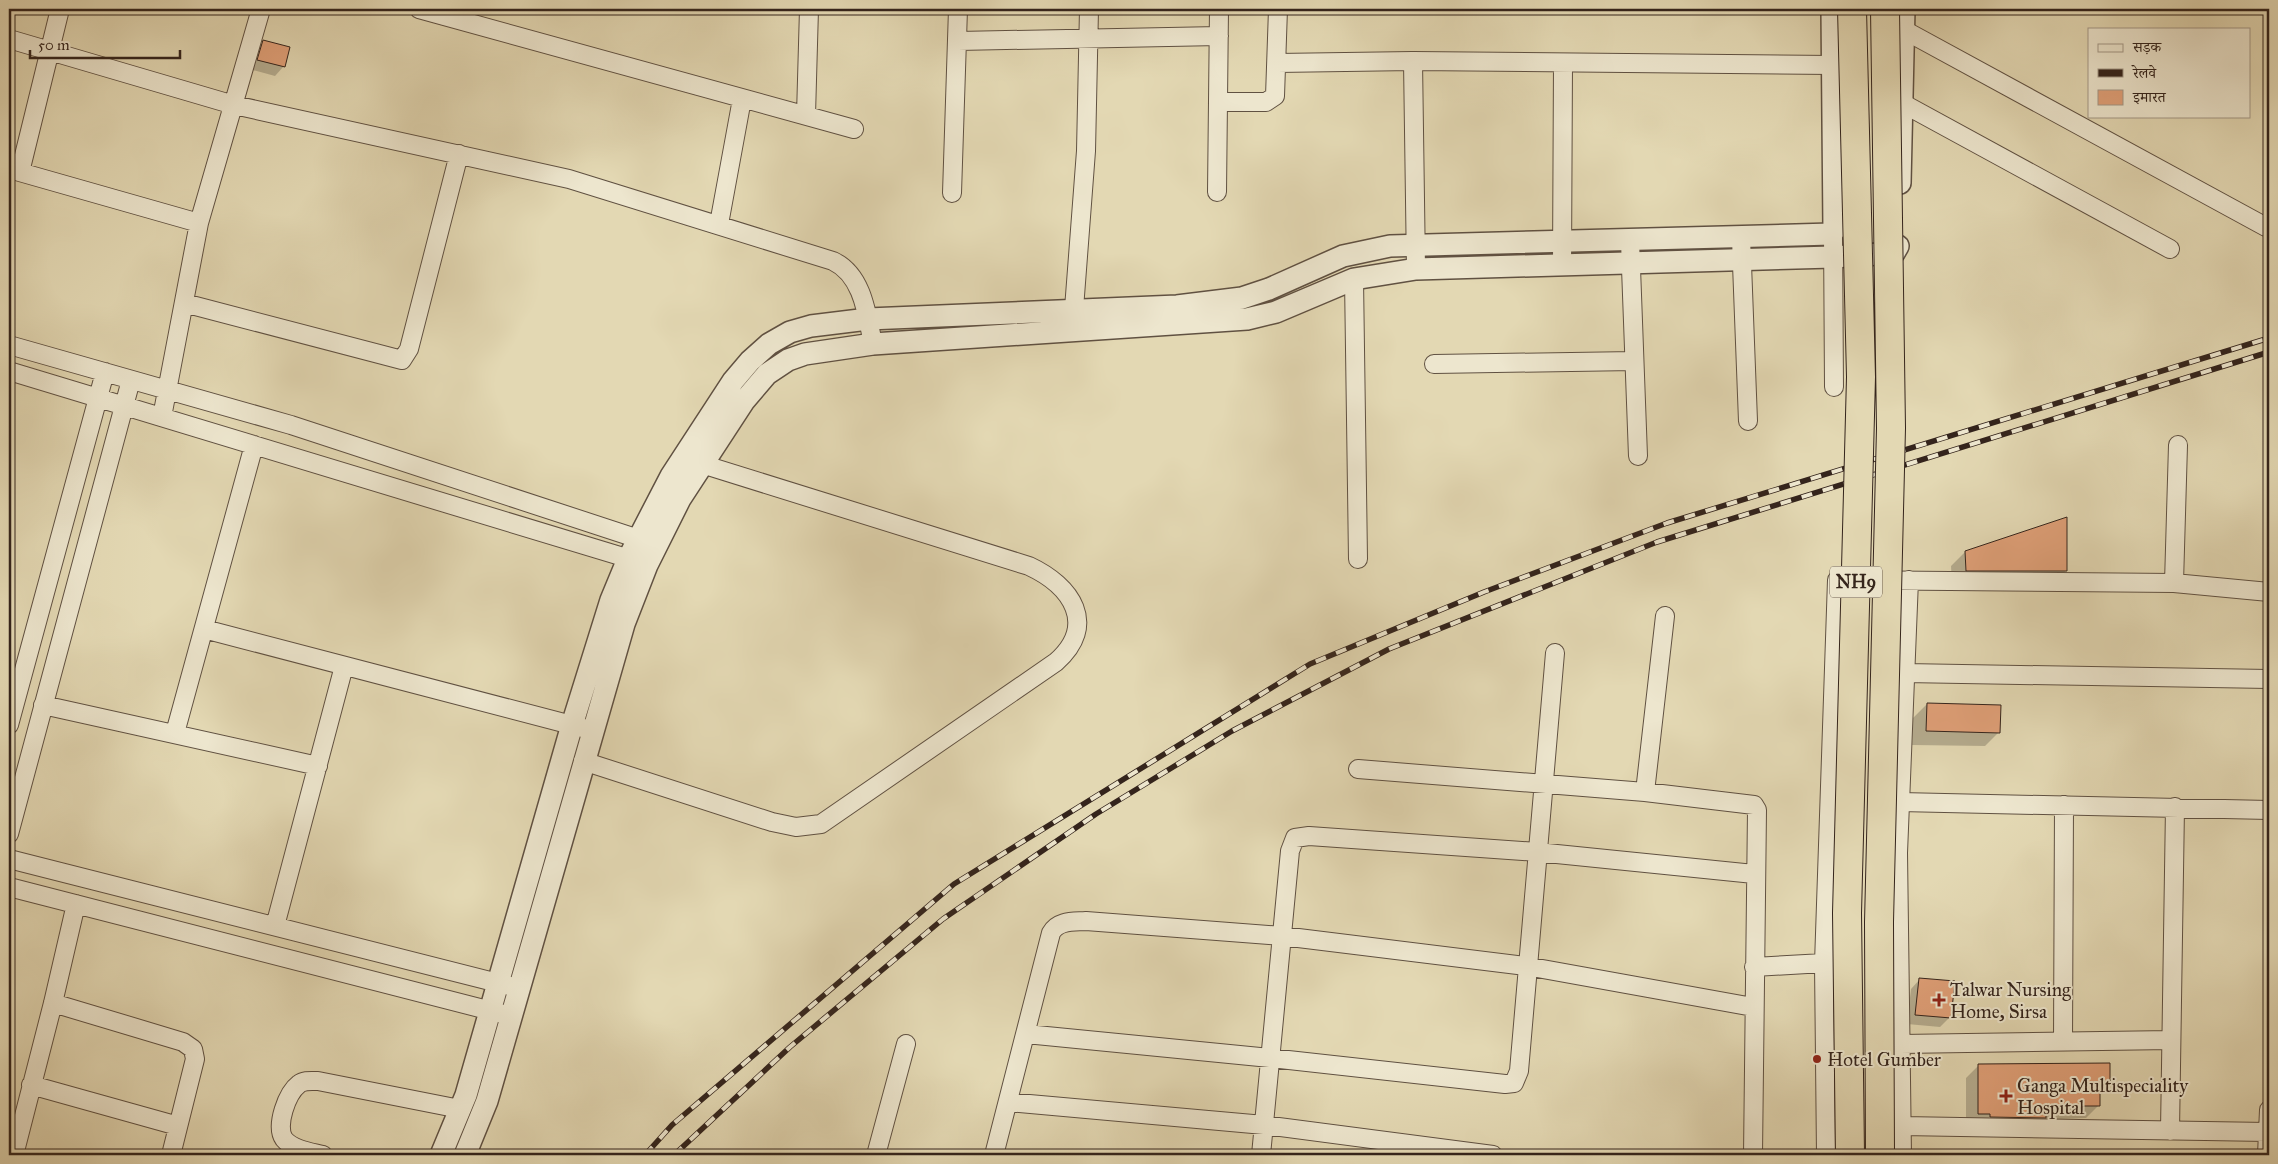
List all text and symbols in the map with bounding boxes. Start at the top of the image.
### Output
scale bar [30,28,180,60]
legend [2088,28,2250,118]
text: 50 m [38,36,70,54]
text: सड़क [2132,38,2162,56]
text: रेलवे [2131,64,2157,82]
text: इमारत [2132,88,2167,106]
road number: NH9 [1830,566,1882,598]
place label: Talwar Nursing Home, Sirsa [1950,978,2071,1023]
marker: Talwar Nursing Home, Sirsa [1932,993,1946,1007]
place label: Hotel Gumber [1827,1048,1942,1071]
marker: Hotel Gumber [1811,1053,1823,1065]
place label: Ganga Multispeciality Hospital [2017,1074,2189,1119]
marker: Ganga Multispeciality Hospital [1999,1089,2013,1103]

